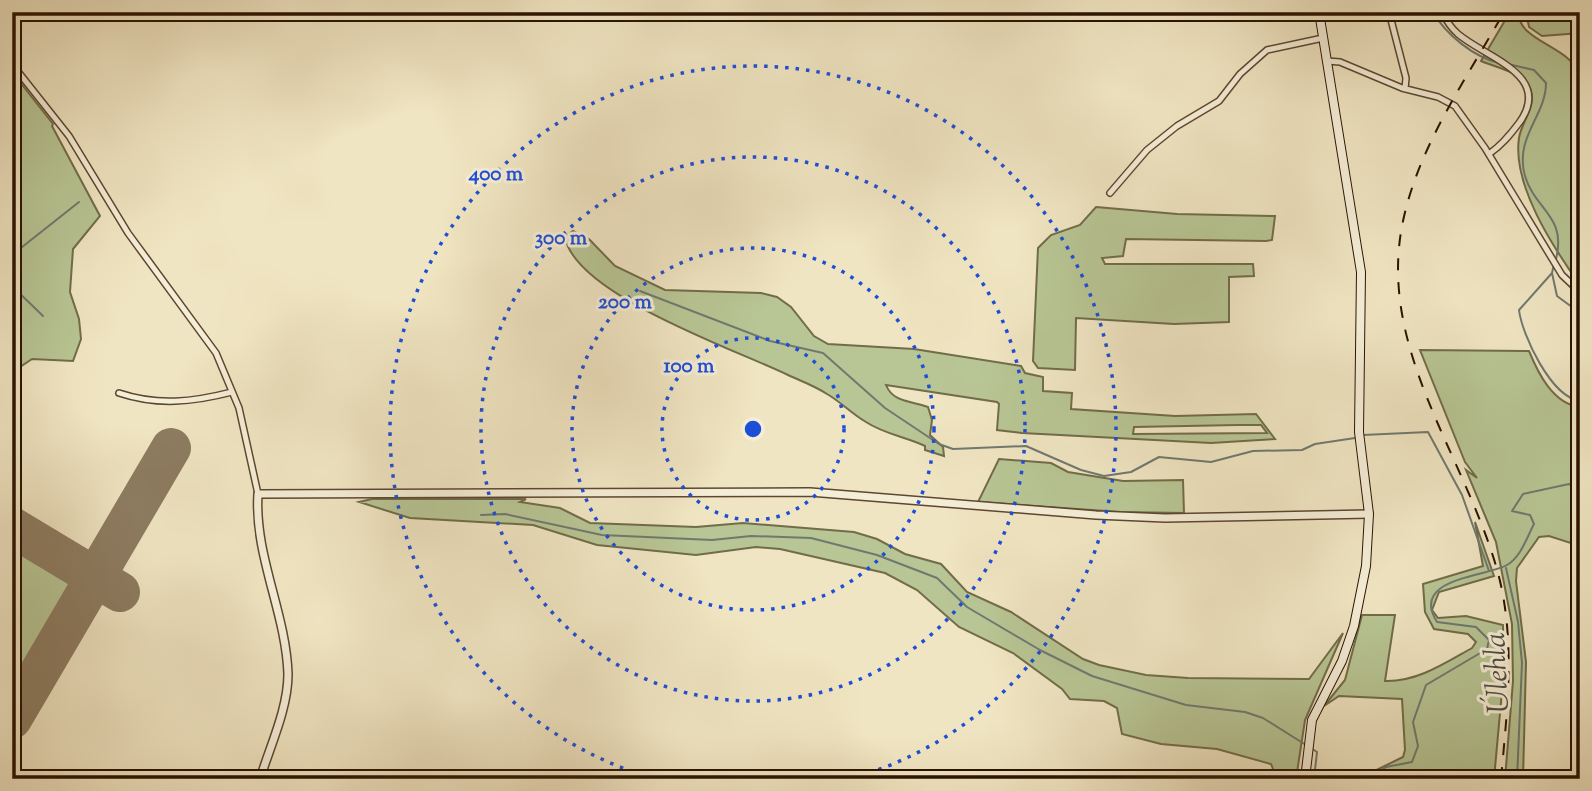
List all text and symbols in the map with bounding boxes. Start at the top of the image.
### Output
text: 400 m [468,160,524,190]
text: 300 m [535,224,588,254]
text: 200 m [598,288,653,318]
text: 100 m [664,352,715,382]
centre of rings [741,417,765,441]
water label: Úlehla [1475,631,1522,715]

